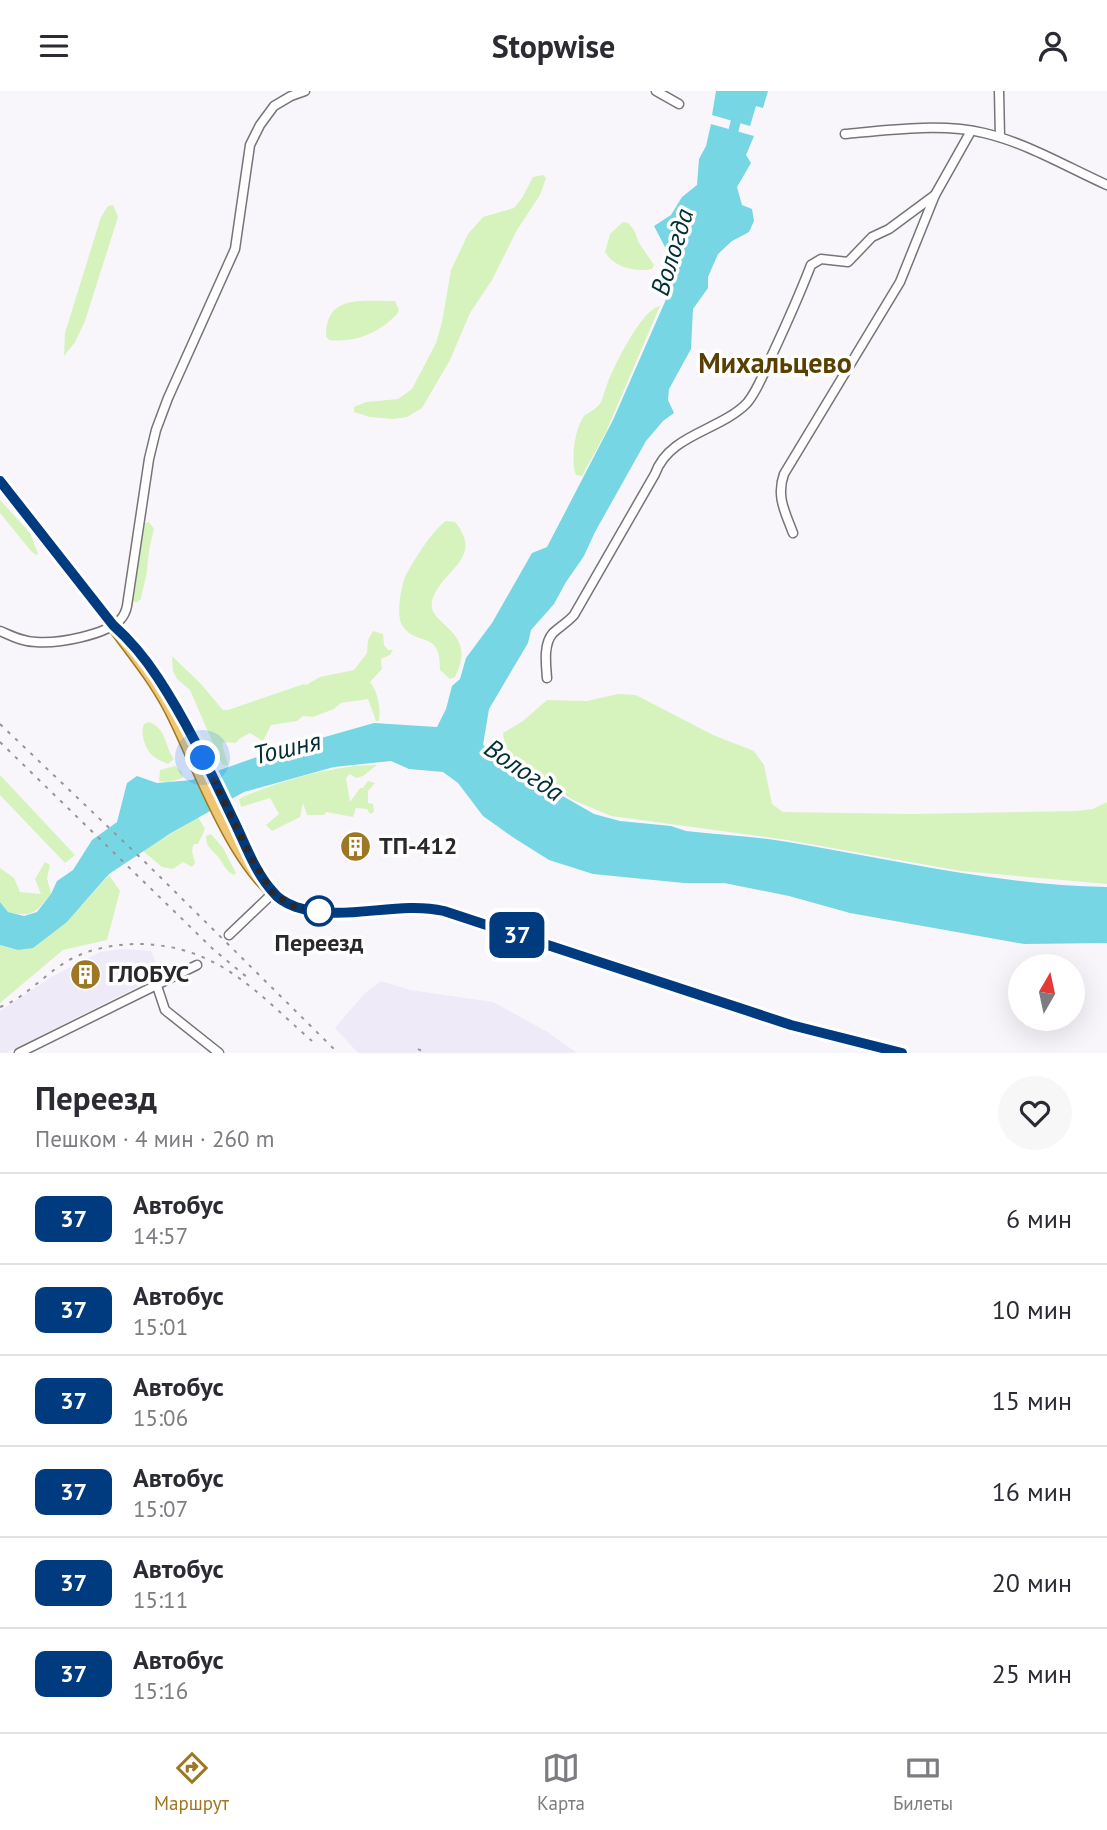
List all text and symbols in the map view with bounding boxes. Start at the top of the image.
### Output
text: Stopwise [492,25,615,67]
icon: menu [35,27,73,65]
icon: person [1034,27,1072,65]
water label: Вологда [643,204,700,299]
district label: Михальцево [698,344,852,381]
water label: Тошня [250,724,324,771]
water label: Вологда [478,731,571,808]
your location [185,740,220,775]
building icon: ТП-412 [339,829,373,863]
place label: ТП-412 [379,830,457,861]
marker: Переезд [304,896,334,926]
line badge: 37 [486,912,548,958]
text: 37 [503,919,531,950]
place label: Переезд [275,927,364,958]
north arrow [1008,954,1085,1031]
map controls [1008,954,1085,1031]
building icon: ГЛОБУС [68,957,102,991]
place label: ГЛОБУС [108,958,189,989]
text: Переезд [35,1076,157,1119]
button: heart [998,1076,1072,1150]
text: Пешком · 4 мин · 260 m [35,1124,274,1153]
text: Автобус [133,1188,224,1221]
text: 6 мин [1006,1202,1072,1235]
text: 37 [60,1203,87,1234]
text: 14:57 [133,1221,188,1250]
text: Автобус [133,1279,224,1312]
text: 10 мин [992,1293,1072,1326]
text: 37 [60,1294,87,1325]
text: 15:01 [133,1312,188,1341]
text: Автобус [133,1370,224,1403]
text: 15 мин [992,1384,1072,1417]
text: 37 [60,1385,87,1416]
text: 15:06 [133,1403,188,1432]
text: Автобус [133,1461,224,1494]
text: 16 мин [992,1475,1072,1508]
text: 37 [60,1476,87,1507]
text: 15:07 [133,1494,188,1523]
text: Автобус [133,1552,224,1585]
text: 20 мин [992,1566,1072,1599]
text: 37 [60,1567,87,1598]
text: 15:11 [133,1585,188,1614]
text: Автобус [133,1643,224,1676]
text: 25 мин [992,1657,1072,1690]
text: 37 [60,1658,87,1689]
text: 15:16 [133,1676,188,1705]
tab: Маршрут [154,1749,229,1815]
tab: Карта [537,1749,585,1815]
tab: Билеты [893,1749,953,1815]

